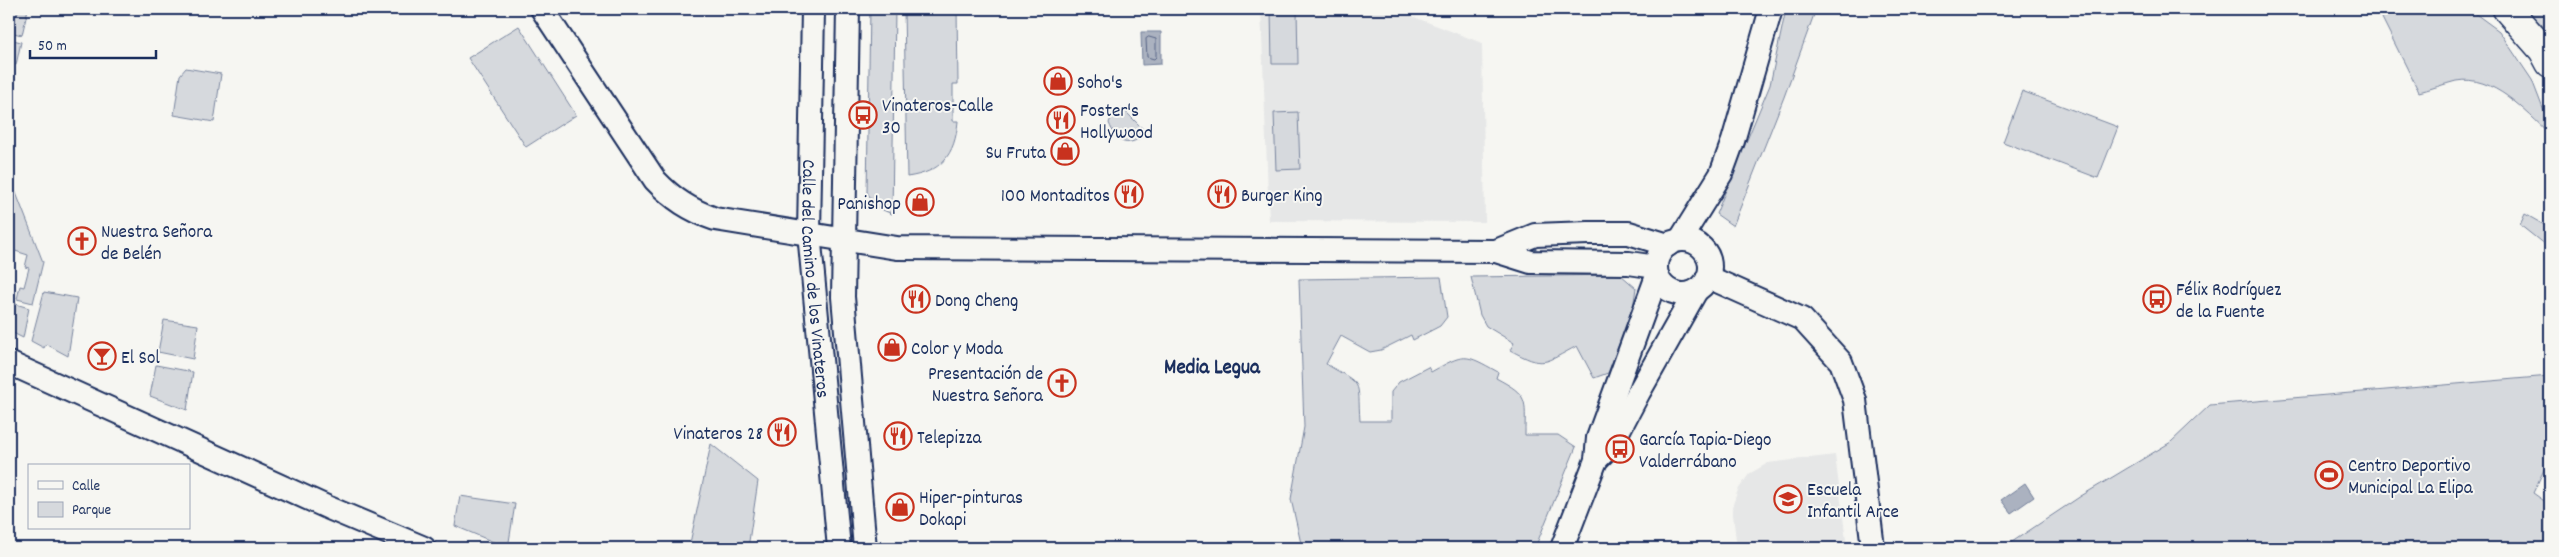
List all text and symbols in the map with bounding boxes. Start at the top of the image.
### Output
scale bar [30,28,156,60]
text: 50 m [38,36,67,58]
shop icon: Soho's [1043,66,1073,96]
place label: Soho's [1077,71,1123,98]
place label: Vinateros-Calle 30 [882,94,993,143]
place label: Foster's Hollywood [1080,99,1153,148]
bus stop icon: Vinateros-Calle 30 [848,100,878,130]
restaurant icon: Foster's Hollywood [1046,105,1076,135]
shop icon: Su Fruta [1050,136,1080,166]
place label: Su Fruta [985,141,1047,168]
street label: Calle del Camino de los Vinateros [792,159,835,399]
restaurant icon: 100 Montaditos [1114,179,1144,209]
restaurant icon: Burger King [1207,179,1237,209]
place label: 100 Montaditos [1001,184,1110,211]
place label: Burger King [1241,184,1323,211]
shop icon: Panishop [905,187,935,217]
place label: Panishop [837,192,901,219]
place label: Nuestra Señora de Belén [101,220,213,269]
church icon: Nuestra Señora de Belén [67,226,97,256]
place label: Félix Rodríguez de la Fuente [2176,278,2281,327]
restaurant icon: Dong Cheng [901,284,931,314]
bus stop icon: Félix Rodríguez de la Fuente [2142,284,2172,314]
place label: Dong Cheng [935,289,1018,316]
shop icon: Color y Moda [877,332,907,362]
place label: Color y Moda [911,337,1004,364]
bar icon: El Sol [87,341,117,371]
place label: El Sol [121,346,160,373]
district label: Media Legua [1164,354,1261,384]
place label: Presentación de Nuestra Señora [928,362,1044,411]
church icon: Presentación de Nuestra Señora [1047,368,1077,398]
restaurant icon: Vinateros 28 [767,417,797,447]
restaurant icon: Telepizza [883,421,913,451]
place label: Vinateros 28 [674,422,763,449]
place label: Telepizza [917,426,983,453]
place label: García Tapia-Diego Valderrábano [1639,428,1772,477]
bus stop icon: García Tapia-Diego Valderrábano [1605,434,1635,464]
place label: Centro Deportivo Municipal La Elipa [2348,454,2474,503]
sports icon: Centro Deportivo Municipal La Elipa [2314,460,2344,490]
legend [28,464,190,530]
text: Calle [72,476,101,498]
place label: Escuela Infantil Arce [1807,478,1899,527]
school or university icon: Escuela Infantil Arce [1773,484,1803,514]
place label: Hiper-pinturas Dokapi [919,486,1023,535]
shop icon: Hiper-pinturas Dokapi [885,492,915,522]
text: Parque [72,500,112,522]

